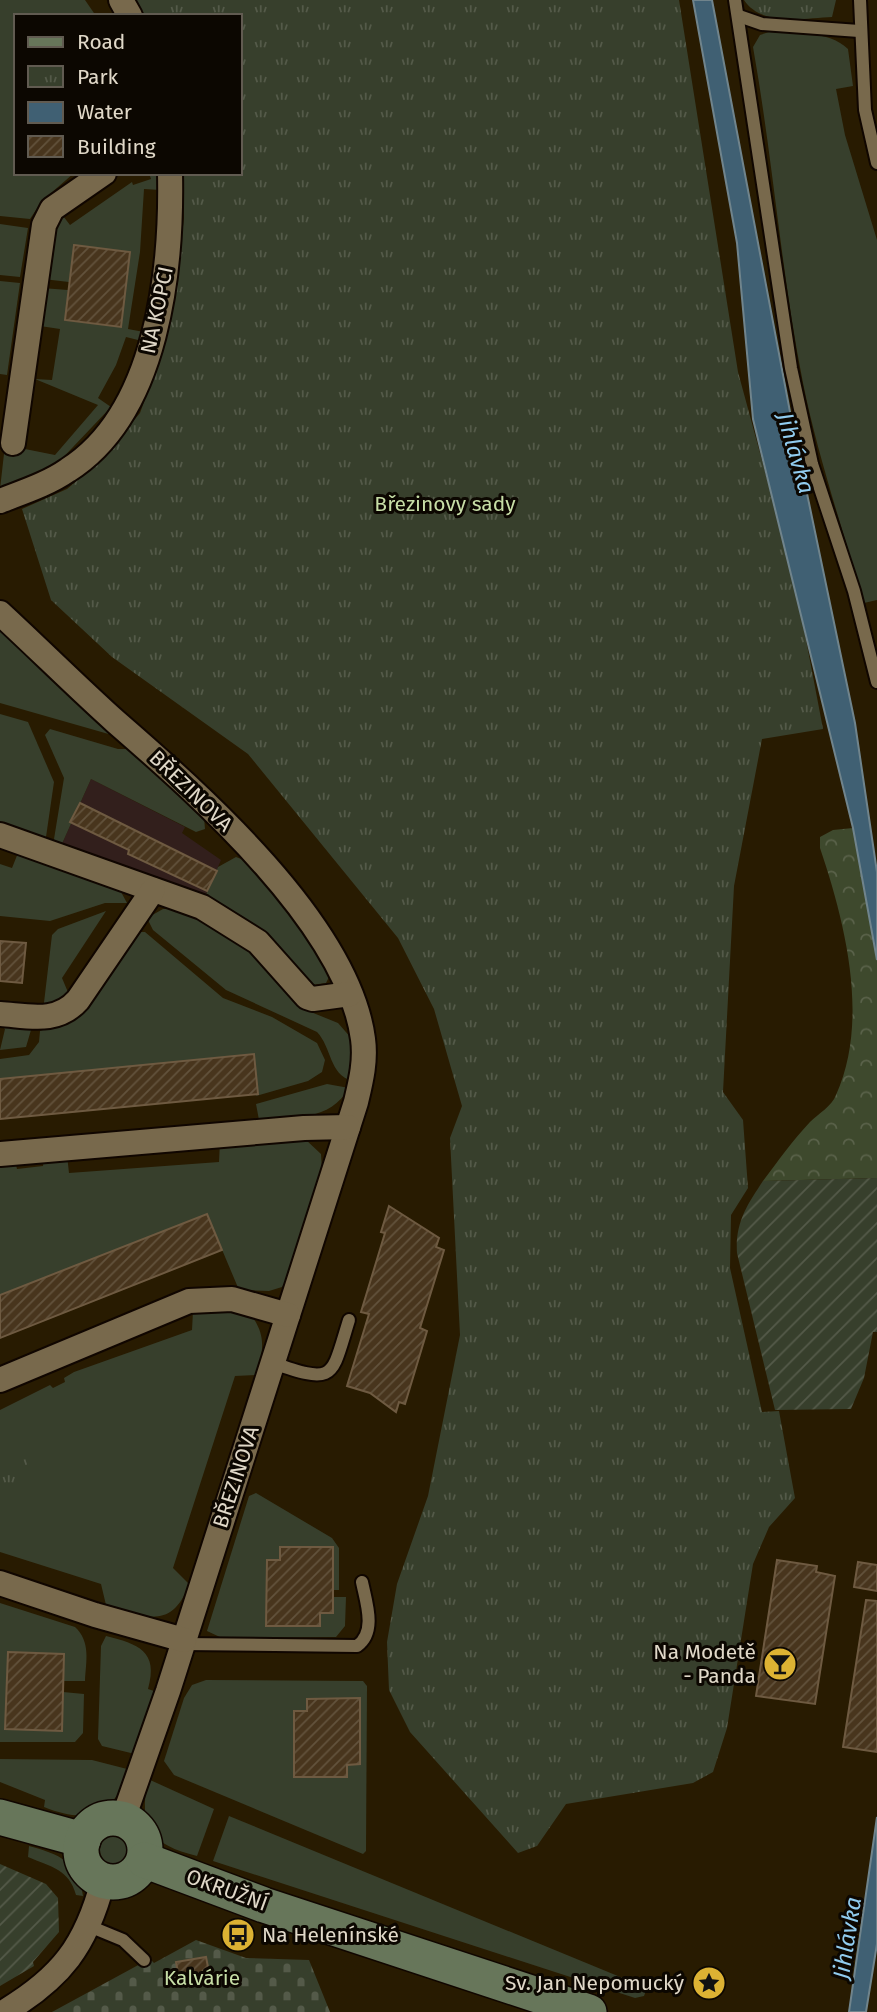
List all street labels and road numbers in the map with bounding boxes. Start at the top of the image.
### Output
street label: NA KOPCI [135,264,179,356]
street label: BŘEZINOVA [144,745,238,837]
street label: BŘEZINOVA [207,1423,265,1531]
street label: OKRUŽNÍ [183,1863,271,1917]

